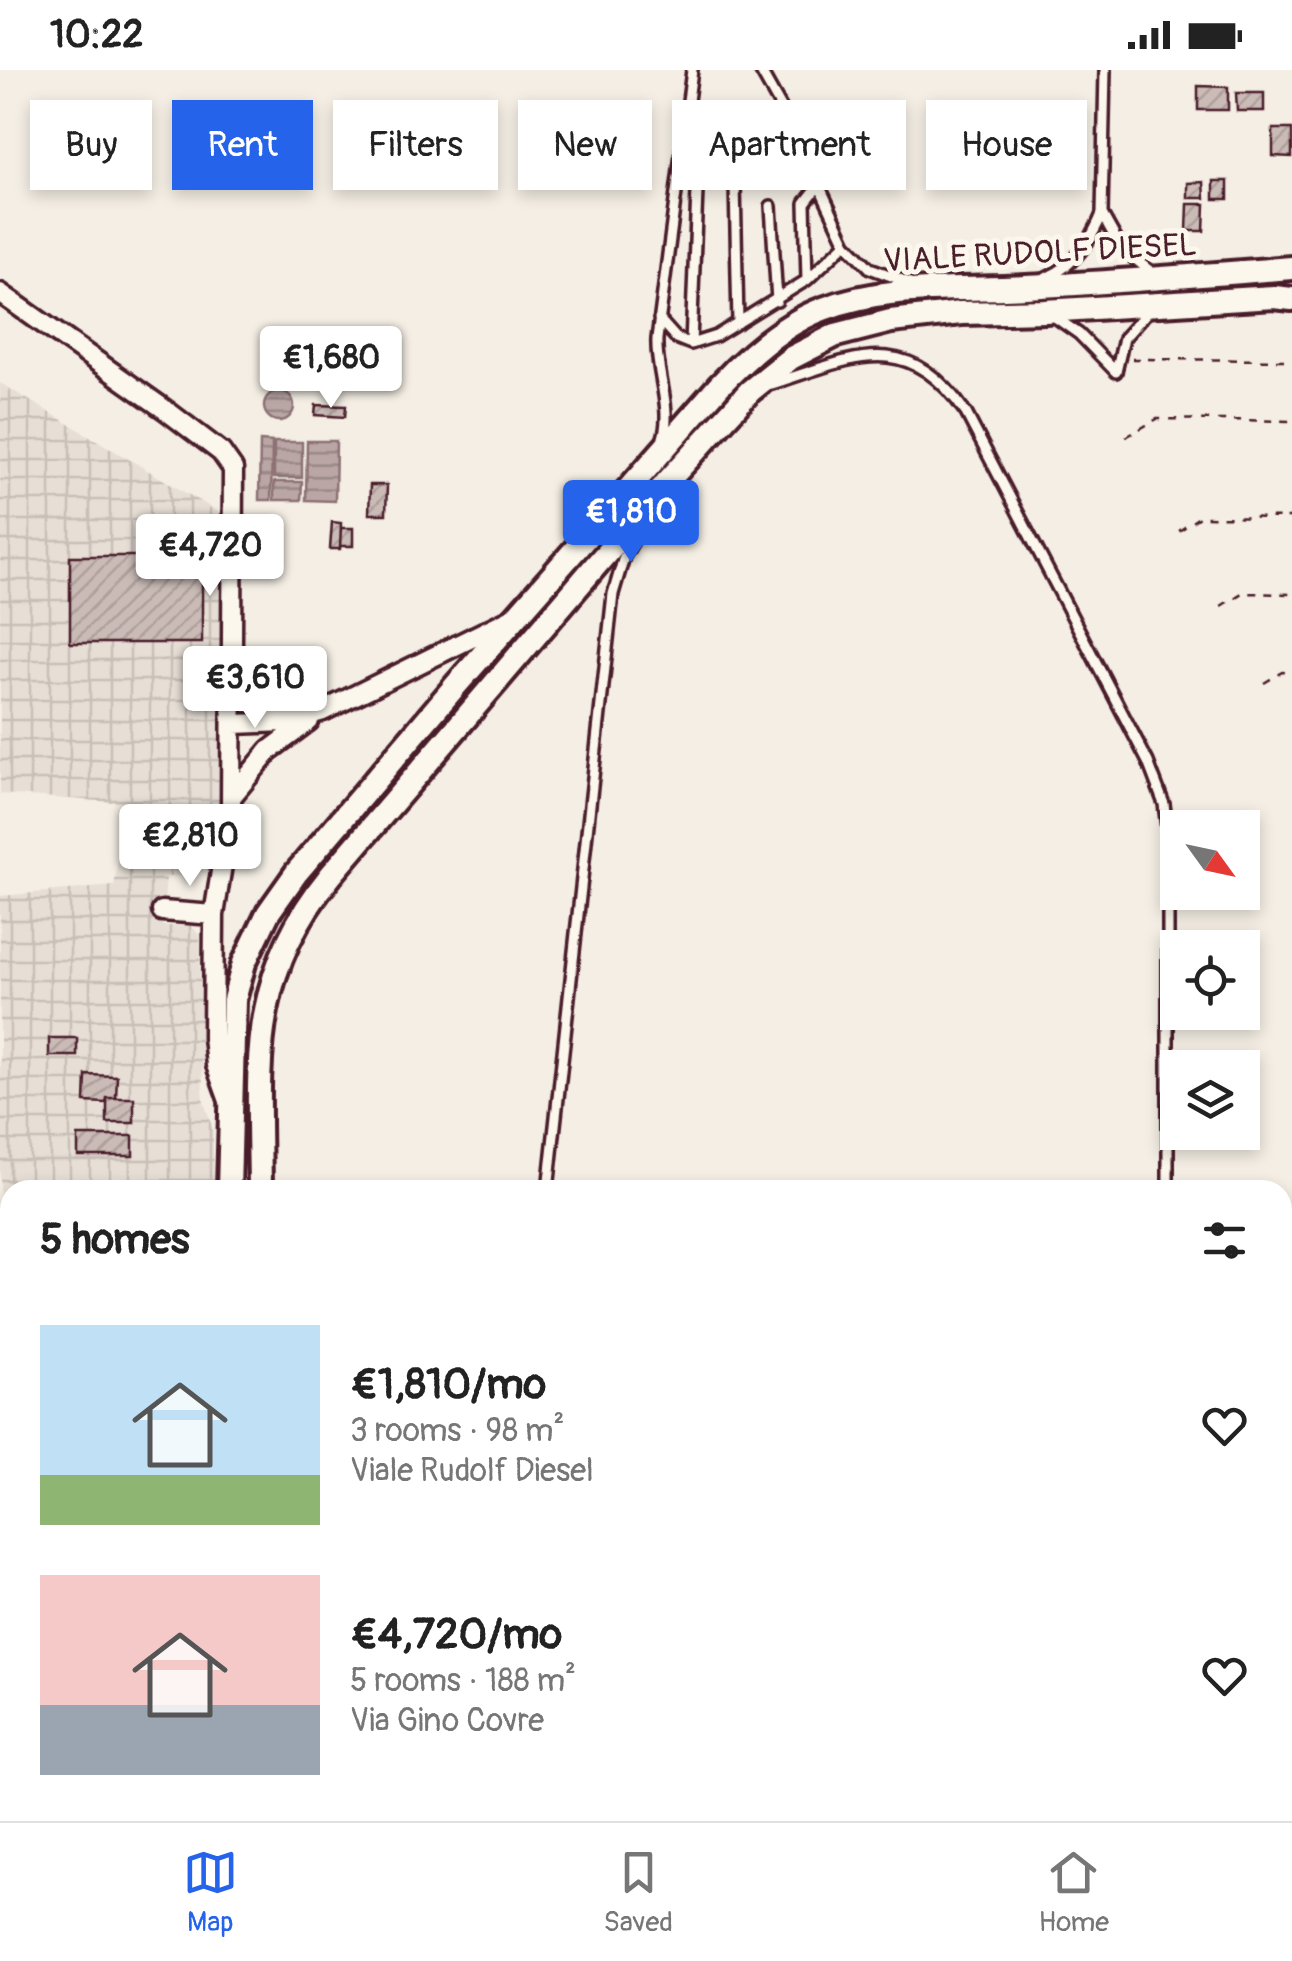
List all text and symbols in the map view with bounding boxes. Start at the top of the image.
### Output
text: 10:22 [50,11,143,59]
chip: Buy [30,100,152,190]
chip: Rent [172,100,313,190]
chip: Filters [333,100,498,190]
chip: New [518,100,652,190]
chip: Apartment [672,100,906,190]
chip: House [926,100,1087,190]
street label: VIALE RUDOLF DIESEL [882,225,1198,281]
pin: €1,680 [250,326,412,411]
text: €1,680 [282,338,380,378]
pin: €1,810 [550,480,712,565]
text: €1,810 [585,492,677,532]
pin: €4,720 [129,514,291,599]
text: €4,720 [158,526,262,566]
pin: €3,610 [174,646,336,731]
text: €3,610 [205,658,305,698]
pin: €2,810 [109,804,271,889]
north arrow [1160,810,1260,910]
map controls [1160,810,1260,1150]
text: €2,810 [141,816,239,856]
button: locate [1160,930,1260,1030]
button: layers [1160,1050,1260,1150]
icon: filters [1197,1213,1252,1268]
text: 5 homes [40,1214,190,1266]
text: €1,810/mo [350,1359,546,1411]
icon: home [120,1365,240,1485]
icon: heart [1197,1398,1252,1453]
text: 3 rooms · 98 m² [350,1411,564,1451]
text: Viale Rudolf Diesel [350,1451,594,1491]
text: €4,720/mo [350,1609,562,1661]
icon: home [120,1615,240,1735]
icon: heart [1197,1648,1252,1703]
text: 5 rooms · 188 m² [350,1661,576,1701]
text: Via Gino Covre [350,1701,544,1741]
tab: Map [183,1845,238,1940]
tab: Saved [603,1845,673,1940]
tab: Home [1039,1845,1109,1940]

